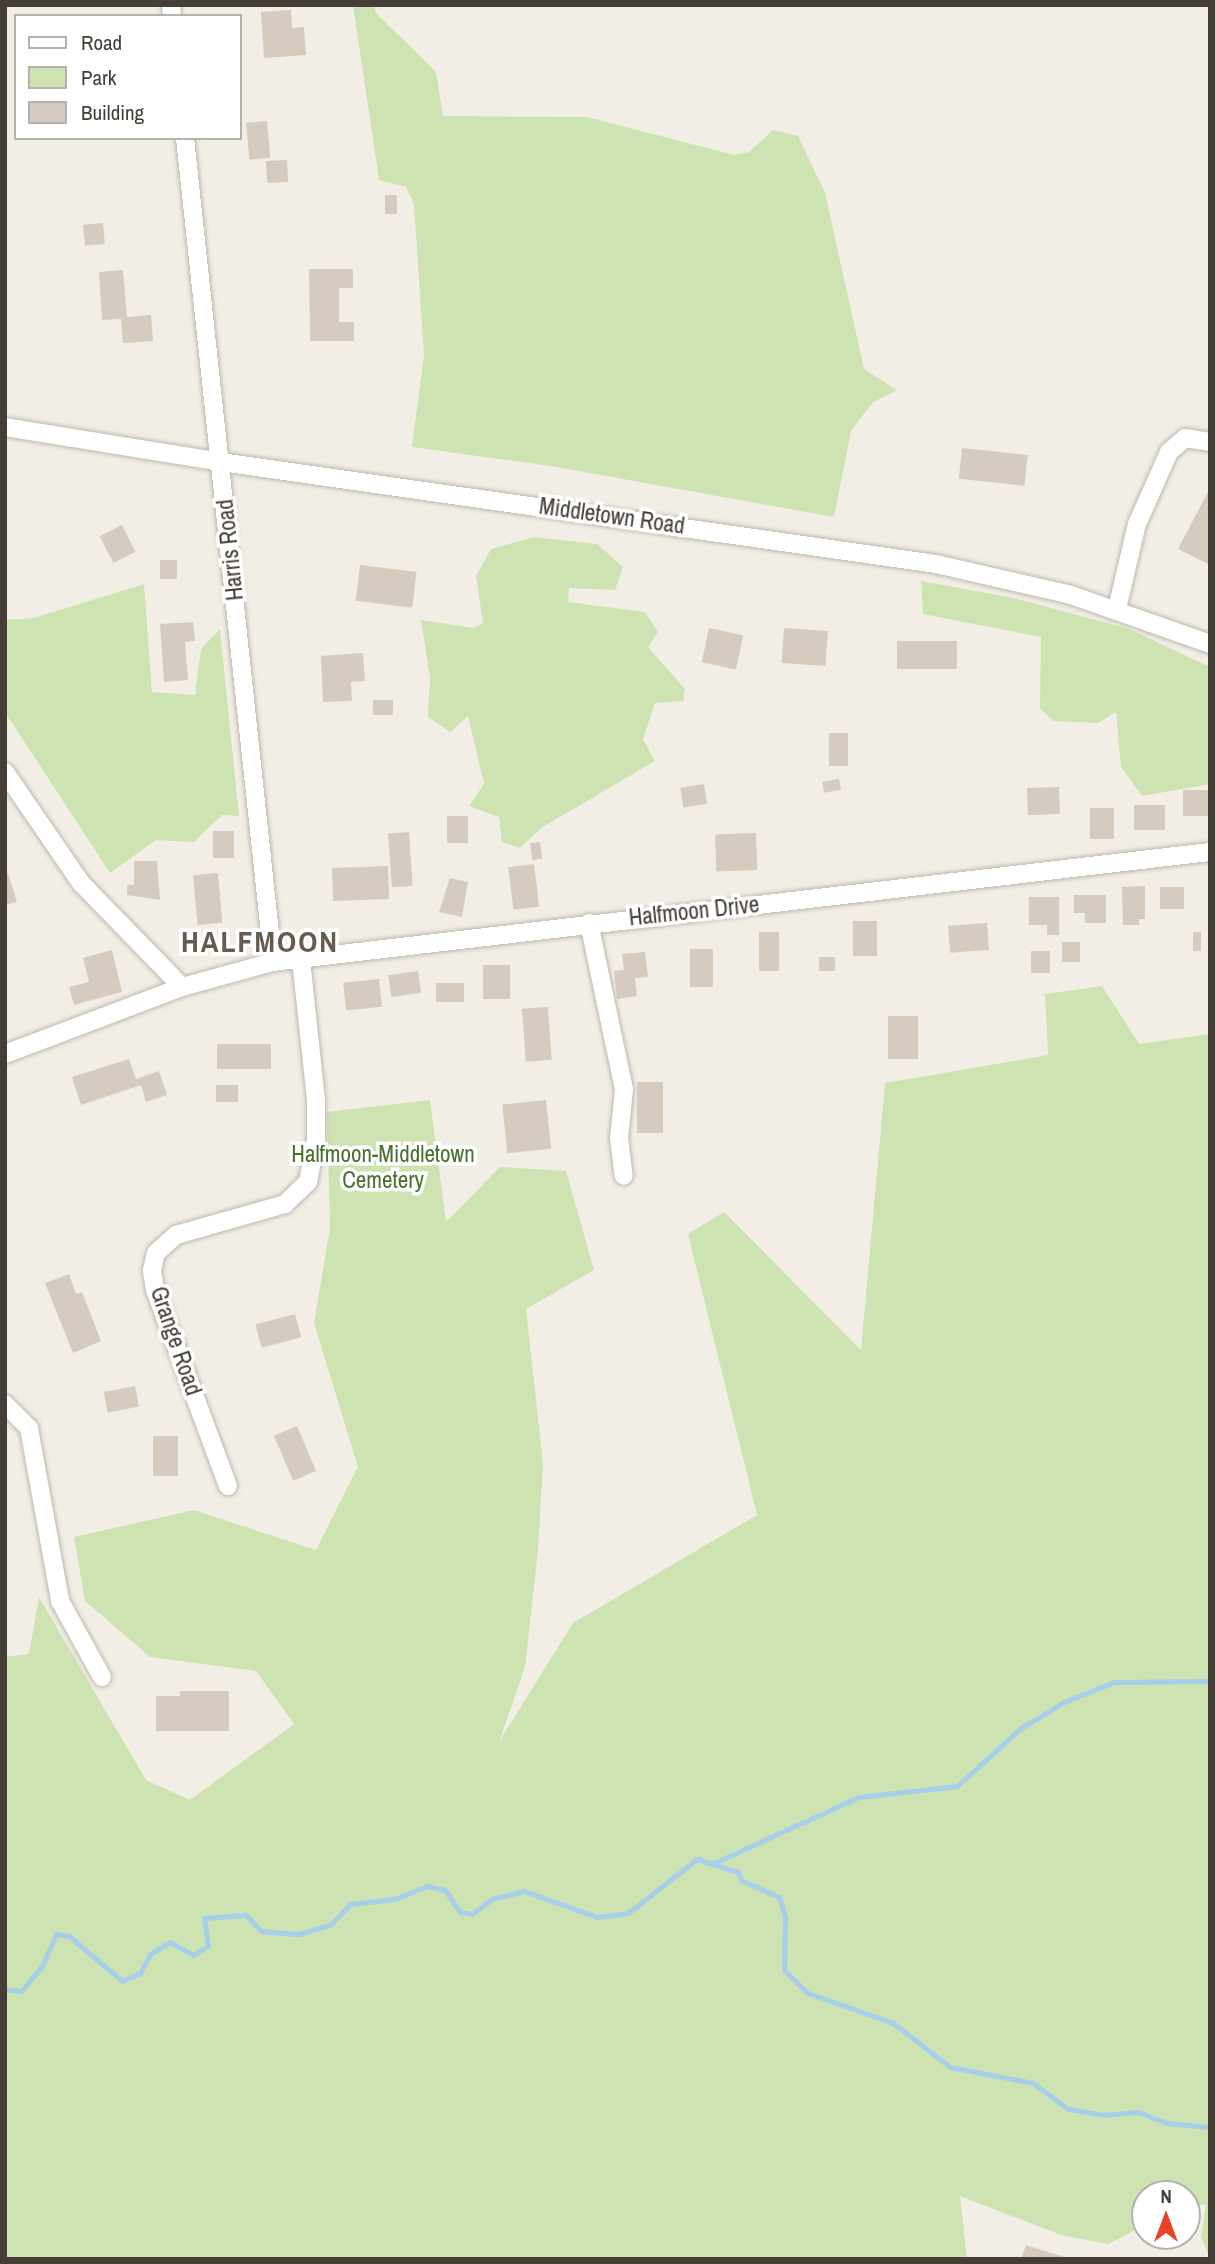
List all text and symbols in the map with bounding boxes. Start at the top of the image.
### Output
legend [14,14,242,140]
text: Road [81,28,122,57]
text: Park [81,63,116,92]
text: Building [81,98,144,127]
street label: Middletown Road [537,492,687,540]
street label: Harris Road [211,498,249,602]
street label: Halfmoon Drive [627,890,761,932]
district label: HALFMOON [182,923,338,959]
park label: Halfmoon-Middletown Cemetery [291,1140,475,1194]
street label: Grange Road [145,1283,207,1399]
north arrow [1131,2180,1201,2250]
text: N [1160,2183,1172,2209]

